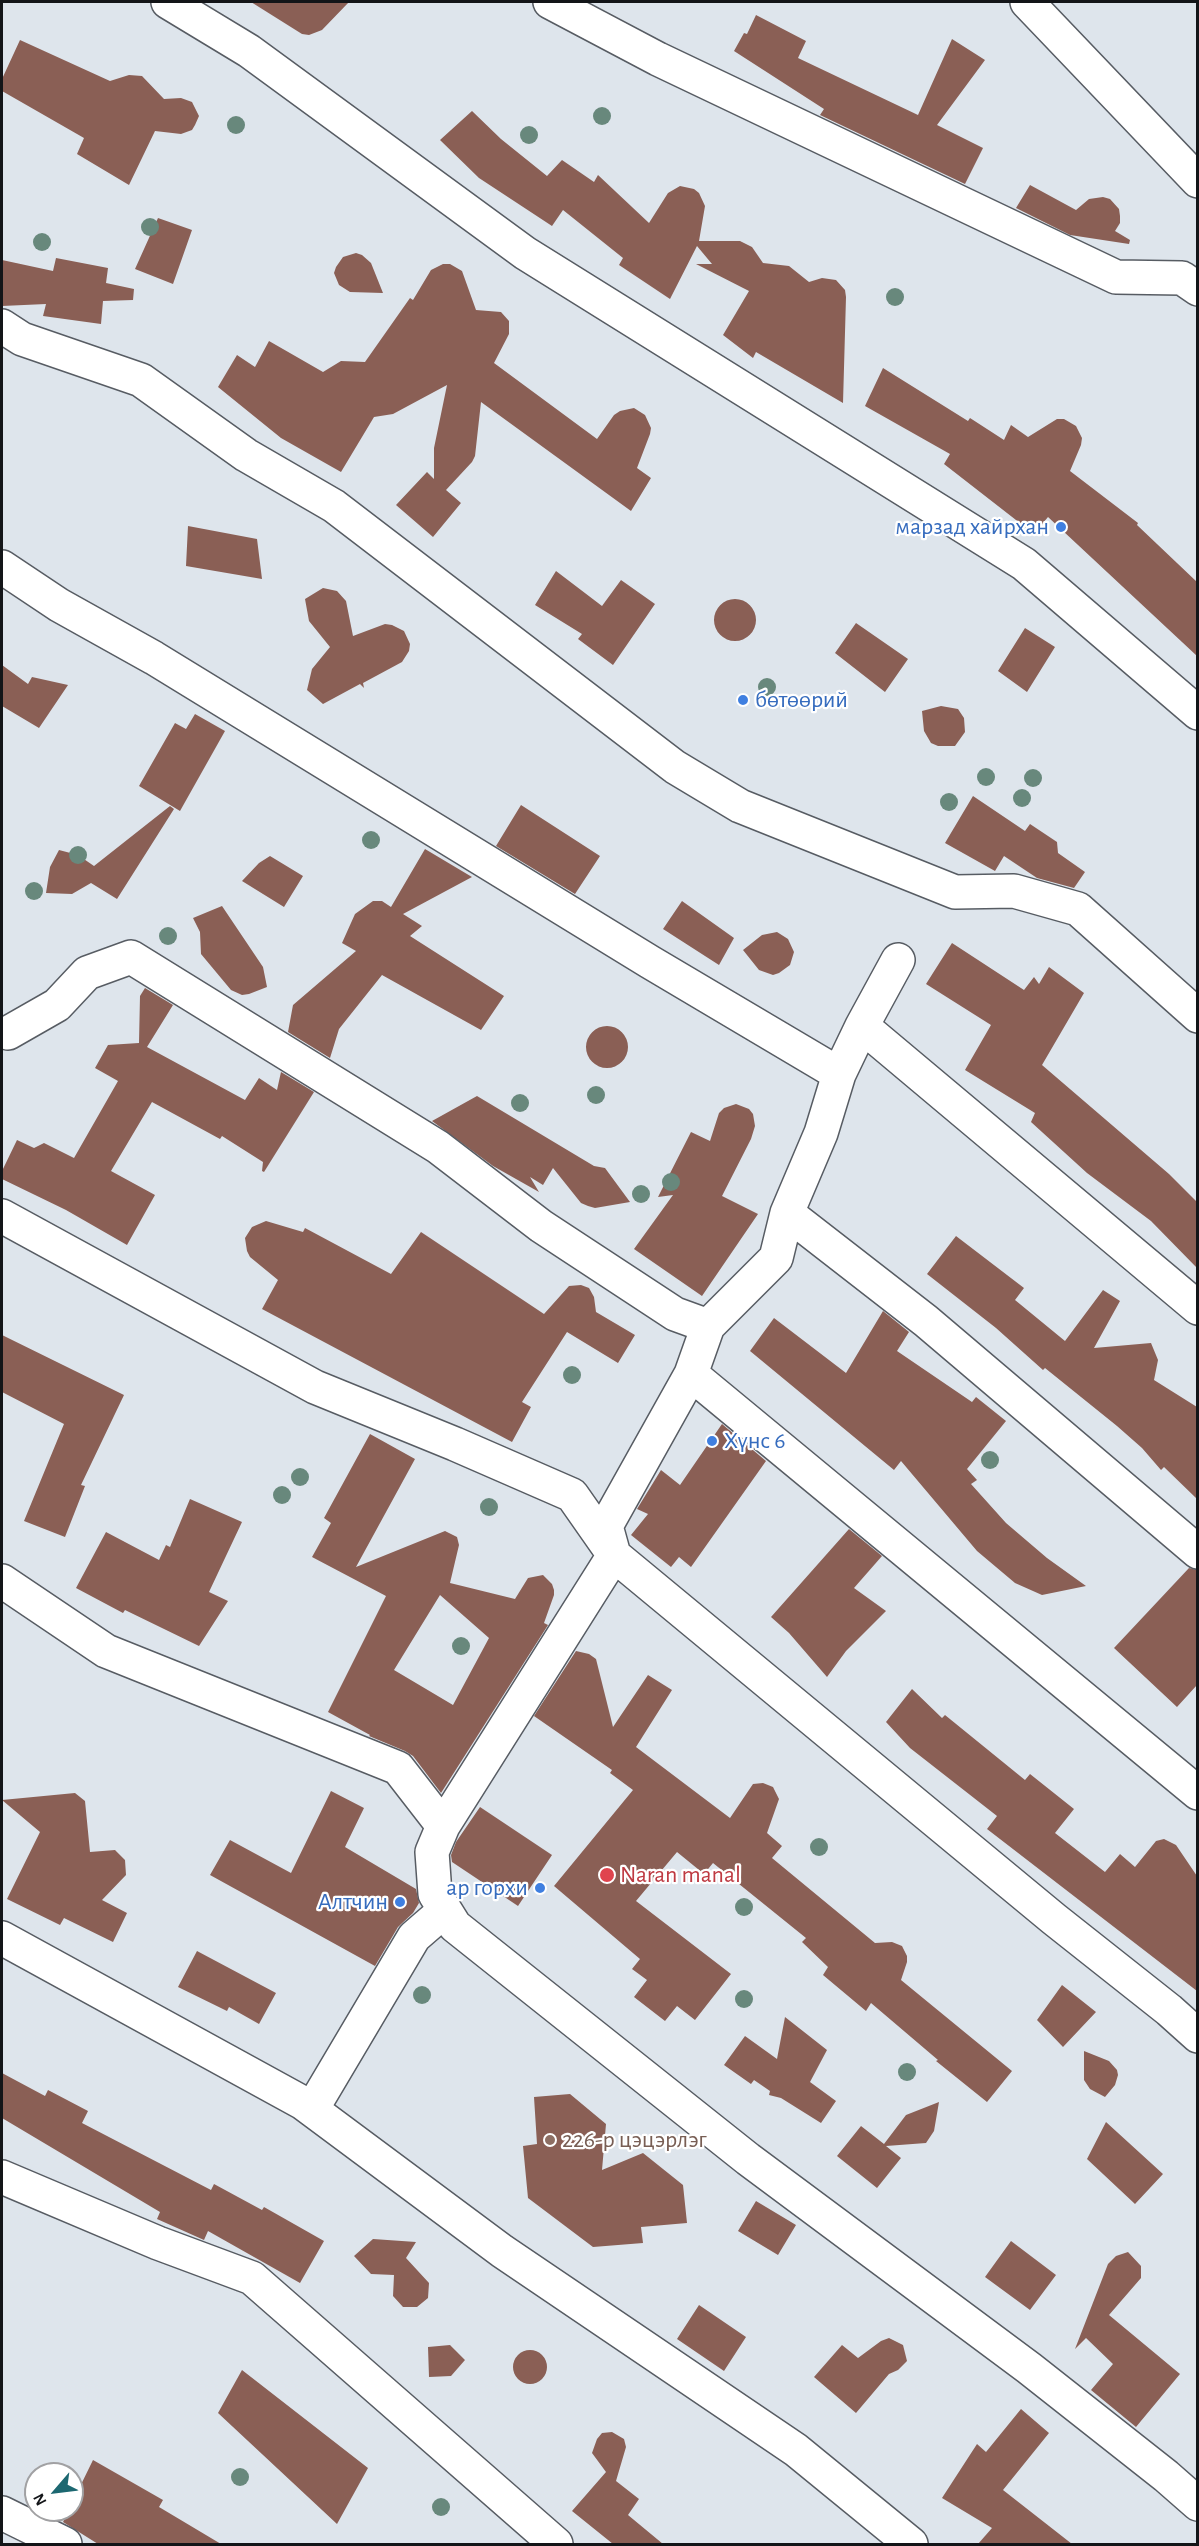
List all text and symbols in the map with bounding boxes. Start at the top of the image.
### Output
place label: марзад хайрхан [895,513,1049,541]
marker: марзад хайрхан [1054,520,1068,534]
place label: бөтөөрий [755,686,848,714]
marker: бөтөөрий [736,693,750,707]
place label: Хүнс 6 [724,1427,785,1455]
marker: Хүнс 6 [705,1434,719,1448]
place label: Naran manal [620,1861,741,1889]
marker: Naran manal [598,1866,616,1884]
place label: ар горхи [446,1874,528,1902]
marker: ар горхи [533,1881,547,1895]
place label: Алтчин [318,1888,388,1916]
marker: Алтчин [393,1895,407,1909]
place label: 226-р цэцэрлэг [562,2126,707,2154]
marker: 226-р цэцэрлэг [543,2133,557,2147]
north arrow [24,2462,84,2522]
text: N [30,2491,50,2508]

